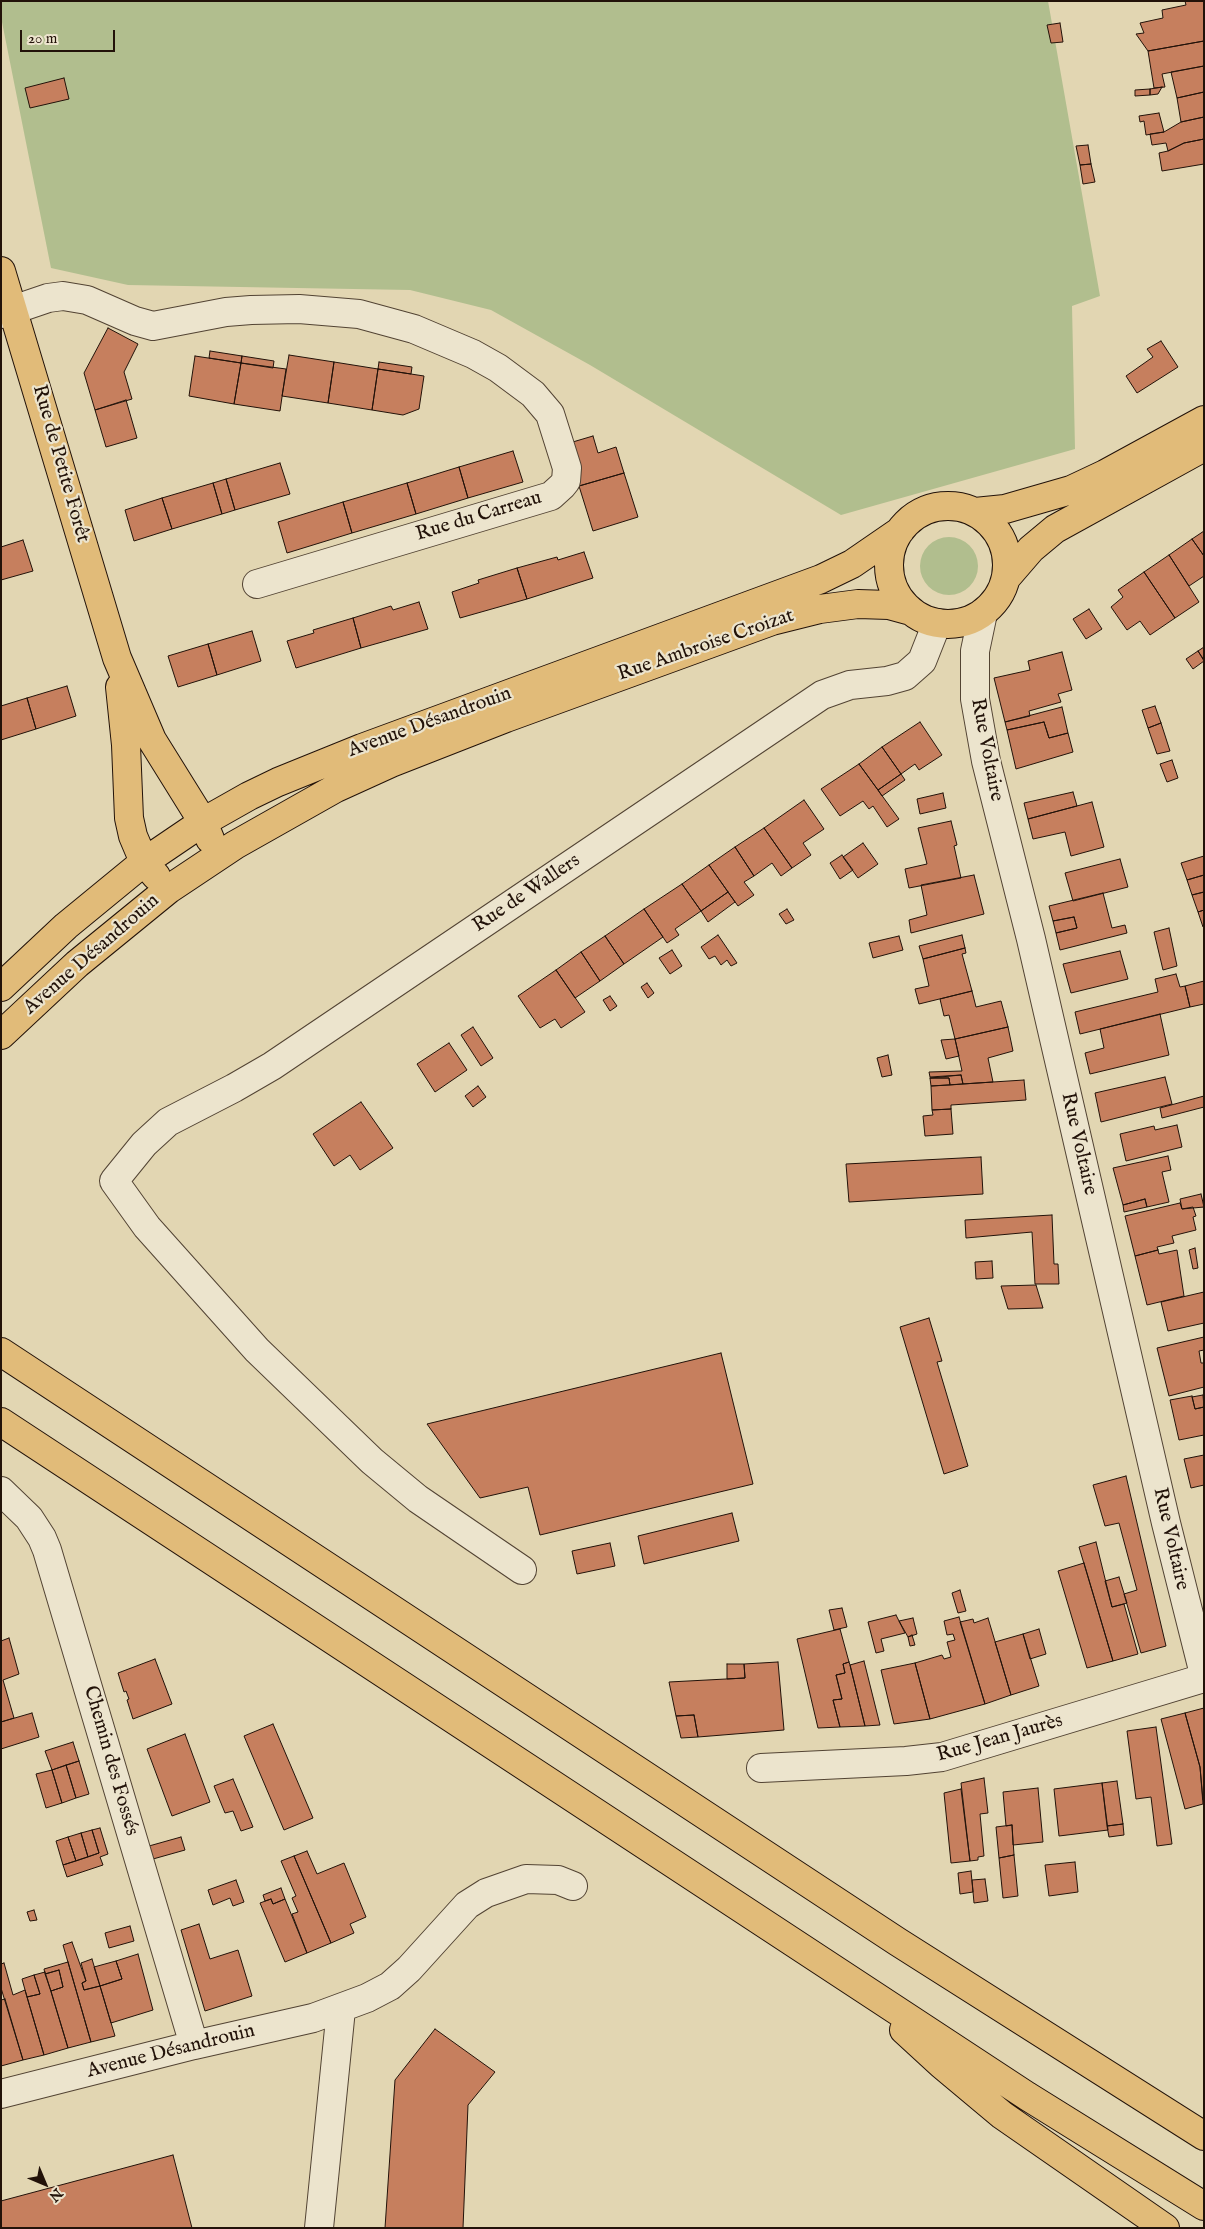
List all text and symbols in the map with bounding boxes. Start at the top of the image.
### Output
scale bar [22,20,118,52]
text: 20 m [28,29,57,48]
street label: Rue de Petite Forêt [26,382,94,546]
street label: Rue du Carreau [413,486,545,548]
street label: Rue Ambroise Croizat [615,605,797,687]
street label: Avenue Désandrouin [345,682,515,764]
street label: Rue Voltaire [964,696,1008,804]
street label: Rue de Wallers [469,849,585,939]
street label: Avenue Désandrouin [19,889,165,1021]
street label: Rue Voltaire [1055,1090,1101,1198]
street label: Rue Voltaire [1147,1485,1193,1593]
street label: Chemin des Fossés [77,1683,143,1839]
street label: Rue Jean Jaurès [934,1710,1066,1768]
street label: Avenue Désandrouin [85,2020,257,2084]
north arrow [20,2159,70,2209]
text: N [45,2184,66,2205]

